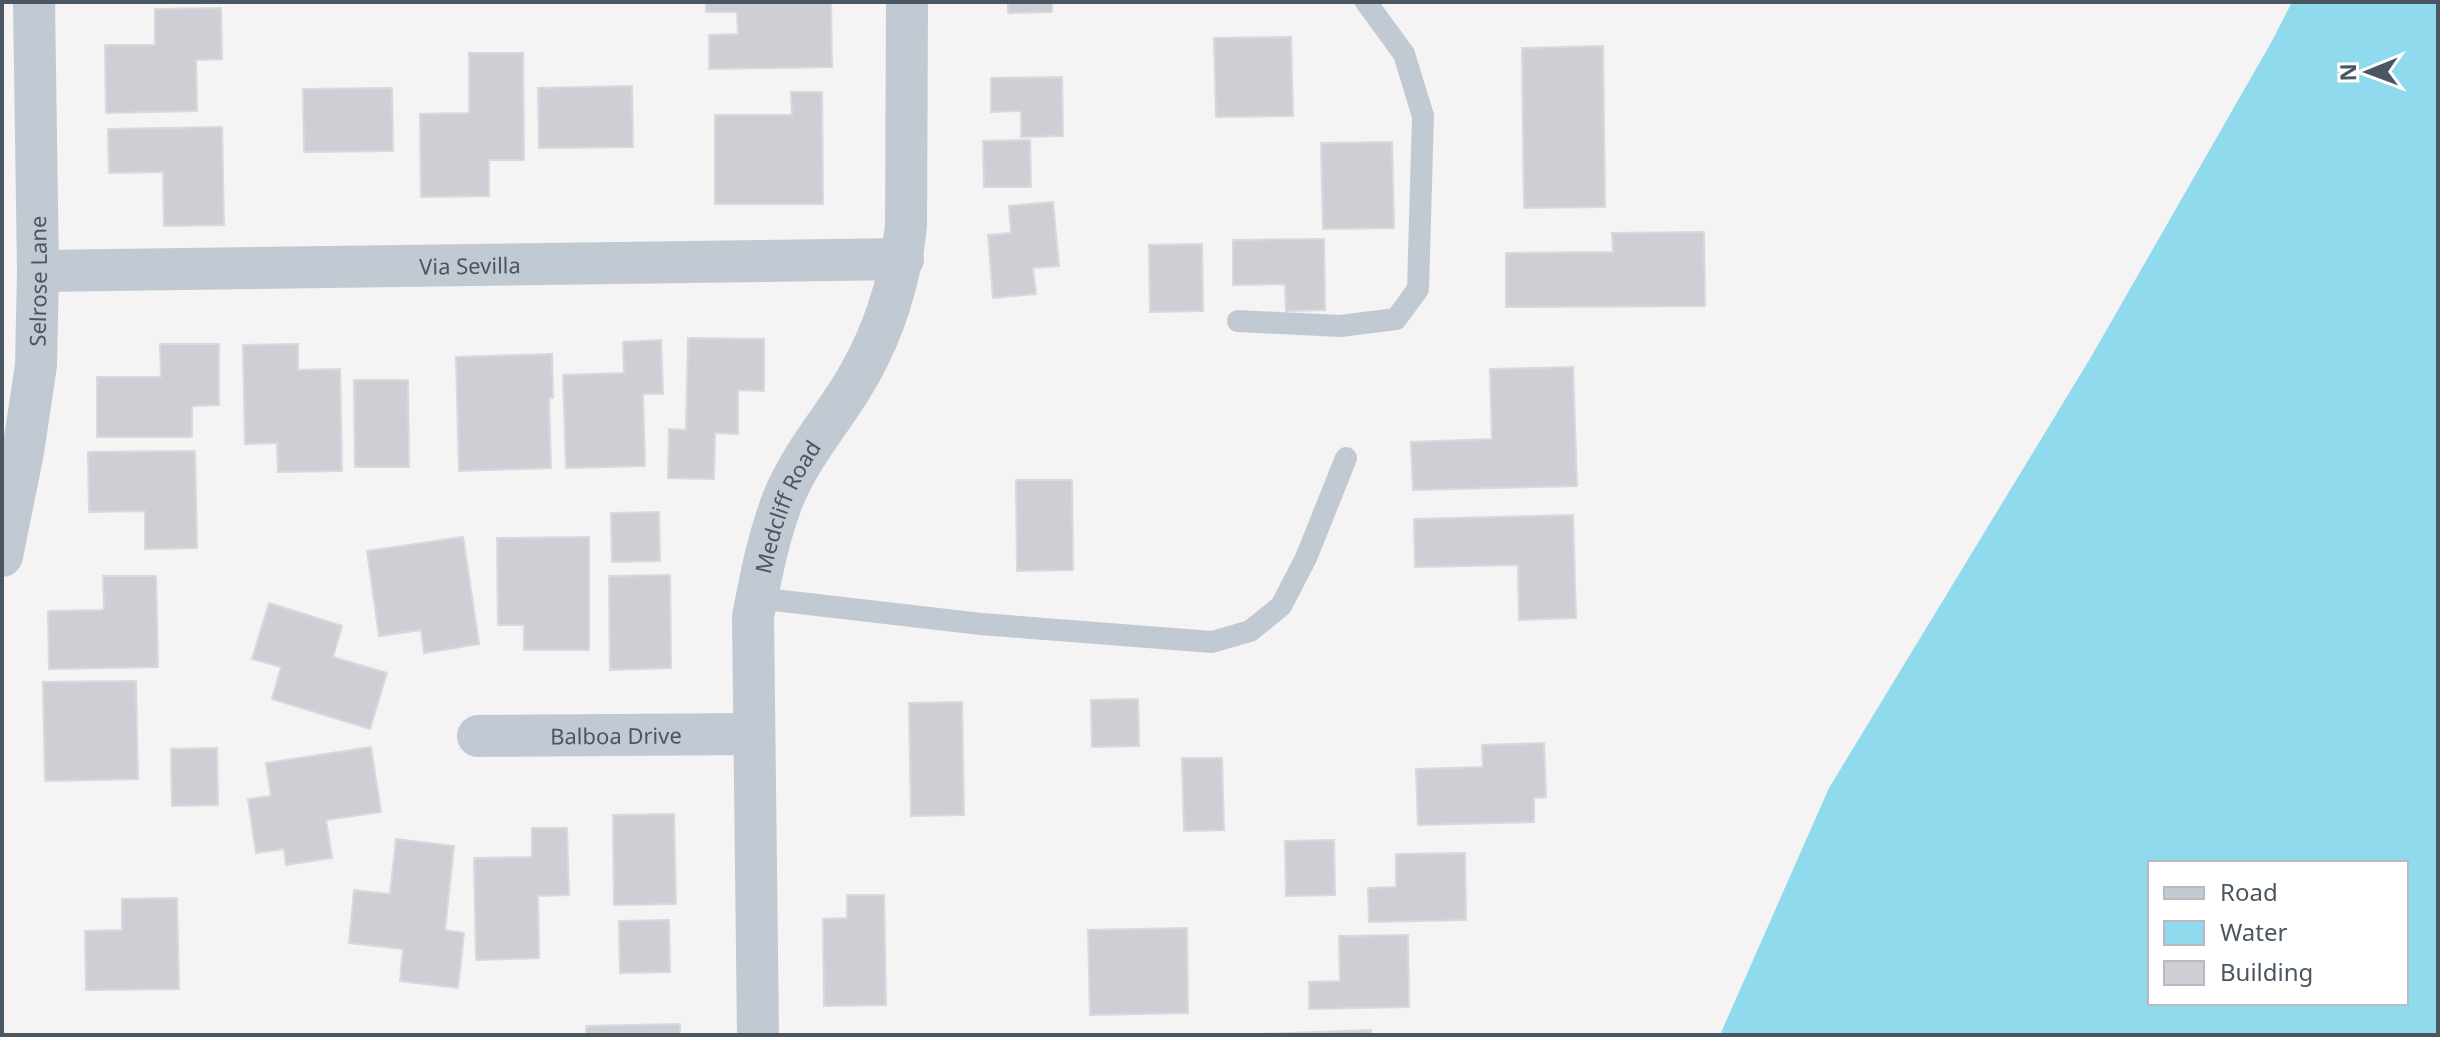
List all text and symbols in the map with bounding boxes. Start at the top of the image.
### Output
north arrow [2328,32,2408,112]
text: N [2332,63,2362,82]
street label: Selrose Lane [21,215,53,347]
street label: Via Sevilla [419,249,521,281]
street label: Medcliff Road [747,434,827,576]
street label: Balboa Drive [550,720,682,750]
legend [2148,861,2408,1005]
text: Road [2220,875,2278,908]
text: Water [2220,915,2288,948]
text: Building [2220,955,2313,988]

